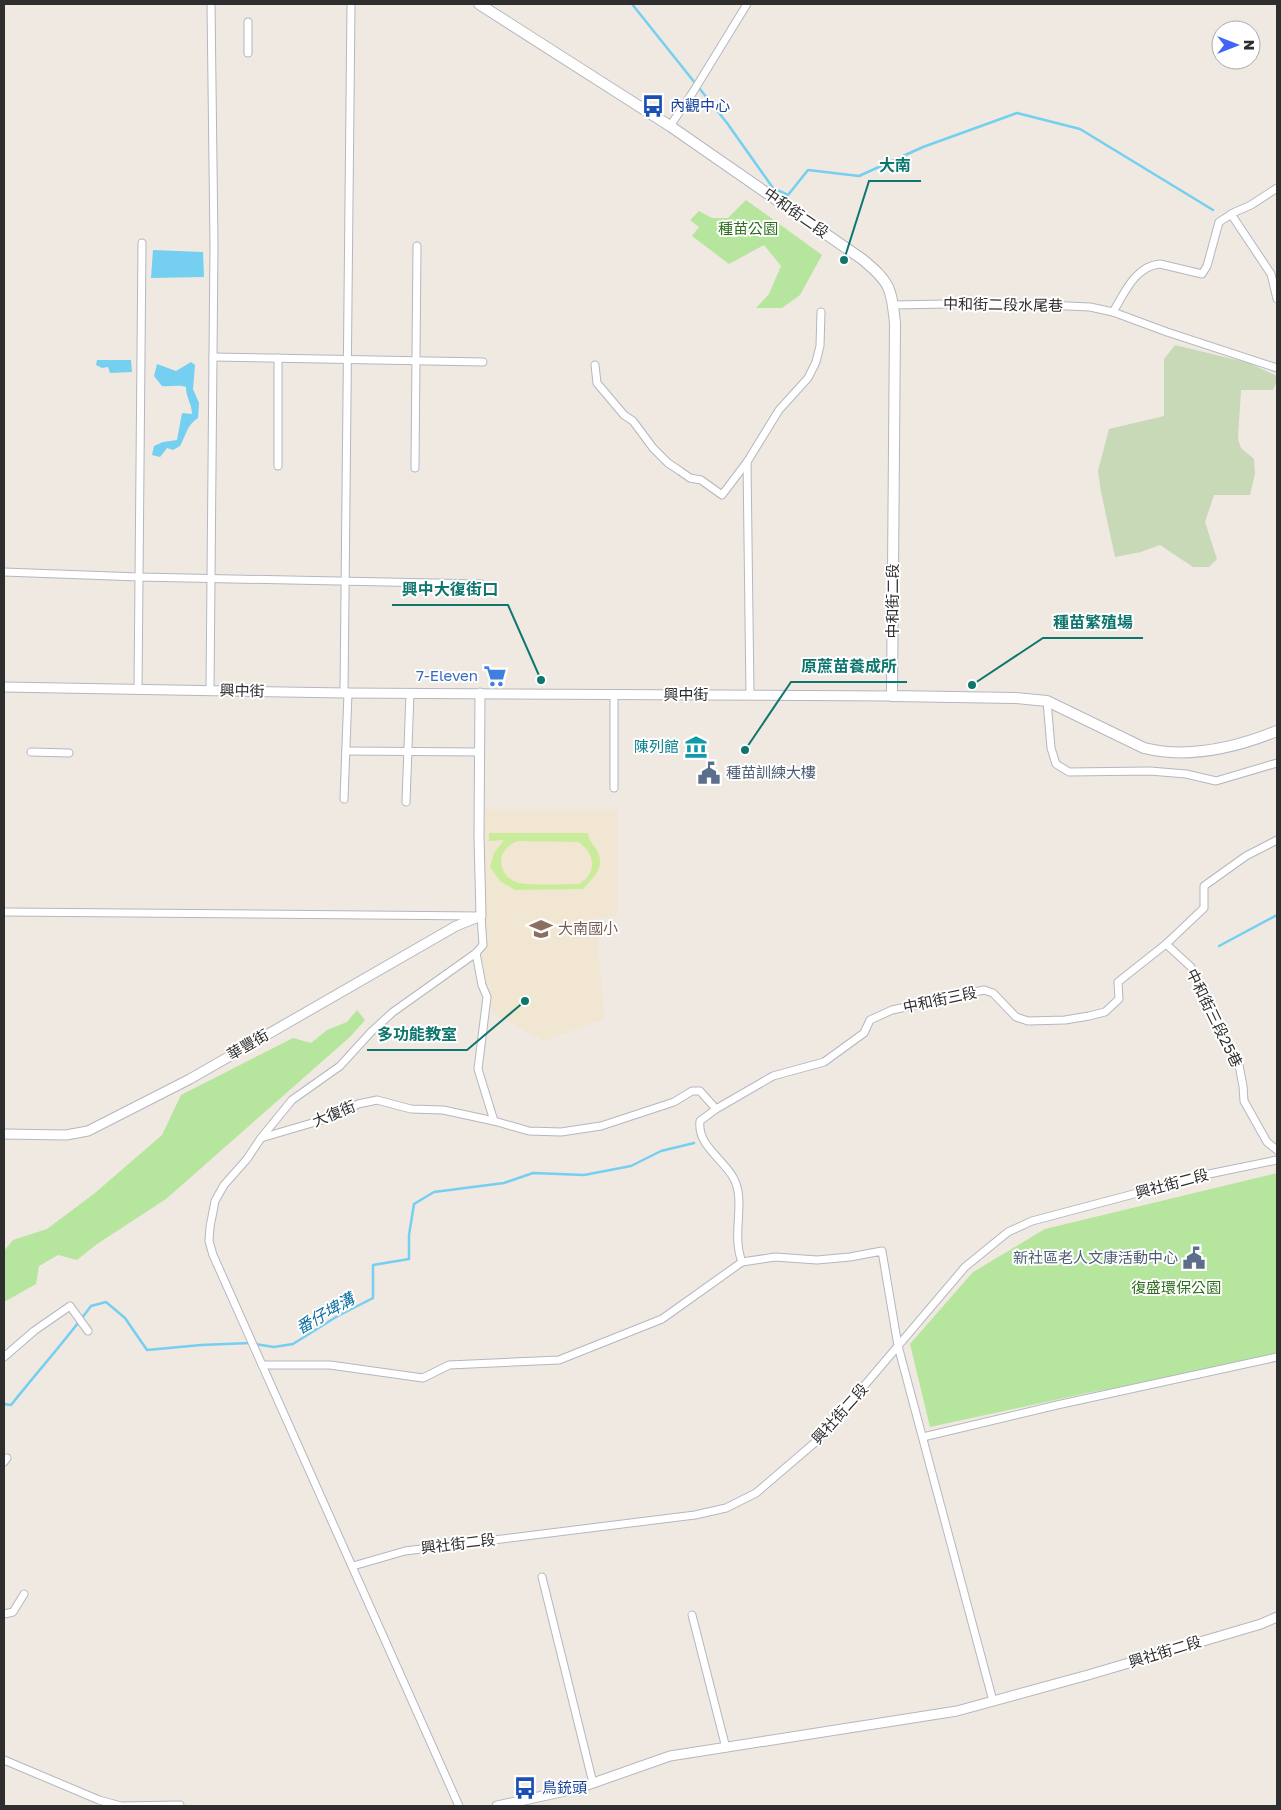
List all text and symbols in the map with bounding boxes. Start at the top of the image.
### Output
north arrow [1211,20,1261,70]
text: N [1241,40,1258,50]
bus stop icon: 內觀中心 [640,93,666,119]
place label: 內觀中心 [670,96,730,114]
callout: 大南 [869,150,921,181]
text: 大南 [879,155,911,175]
street label: 中和街二段 [761,183,832,241]
park label: 種苗公園 [718,219,778,237]
street label: 中和街二段水尾巷 [943,294,1063,314]
street label: 中和街二段 [883,563,901,639]
callout: 興中大復街口 [392,574,508,605]
text: 興中大復街口 [402,579,498,599]
callout: 種苗繁殖場 [1043,607,1143,638]
text: 種苗繁殖場 [1053,612,1133,632]
callout: 原蔗苗養成所 [791,651,907,682]
text: 原蔗苗養成所 [801,656,897,676]
supermarket icon: 7-Eleven [482,663,508,689]
place label: 7-Eleven [416,666,478,684]
street label: 興中街 [219,681,265,699]
street label: 興中街 [663,685,709,703]
museum icon: 陳列館 [683,734,709,760]
place label: 陳列館 [634,737,679,755]
public building icon: 種苗訓練大樓 [696,760,722,786]
place label: 種苗訓練大樓 [726,763,816,781]
school or university icon: 大南國小 [528,916,554,942]
place label: 大南國小 [558,919,618,937]
street label: 中和街三段25巷 [1183,965,1247,1070]
street label: 中和街三段 [901,982,978,1016]
callout: 多功能教室 [367,1019,467,1050]
text: 多功能教室 [377,1024,457,1044]
street label: 華豐街 [224,1025,271,1063]
street label: 大復街 [309,1096,358,1130]
street label: 興社街二段 [1133,1165,1210,1201]
public building icon: 新社區老人文康活動中心 [1181,1245,1207,1271]
place label: 新社區老人文康活動中心 [1013,1248,1178,1266]
park label: 復盛環保公園 [1131,1278,1221,1296]
water label: 番仔埤溝 [292,1287,359,1338]
street label: 興社街二段 [807,1379,871,1447]
street label: 興社街二段 [420,1530,496,1557]
street label: 興社街二段 [1126,1631,1203,1671]
bus stop icon: 鳥銃頭 [512,1775,538,1801]
place label: 鳥銃頭 [542,1778,587,1796]

